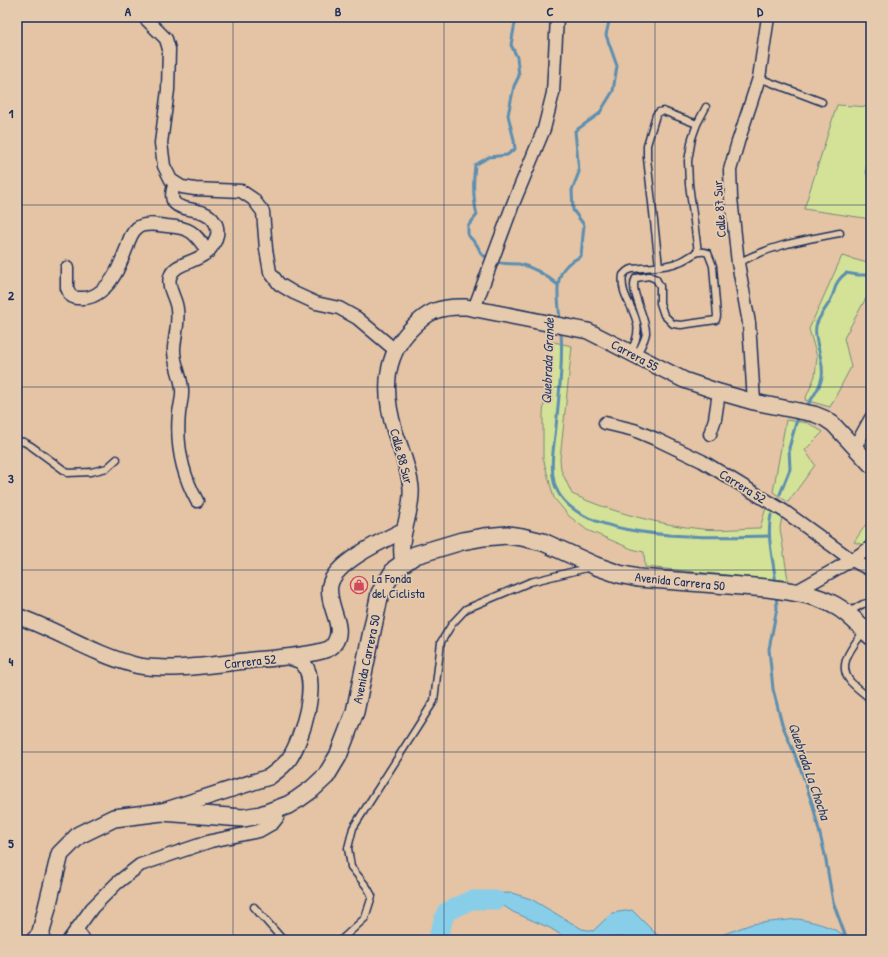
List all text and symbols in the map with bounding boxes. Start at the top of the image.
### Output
text: A [125,2,132,20]
text: B [335,2,342,20]
text: C [546,2,554,20]
text: D [757,2,764,20]
text: 1 [9,104,14,122]
street label: Calle 87 Sur [708,180,730,238]
text: 2 [8,286,15,304]
water label: Quebrada Grande [536,316,558,404]
street label: Carrera 55 [608,335,662,375]
street label: Calle 88 Sur [386,426,418,486]
street label: Carrera 52 [716,465,770,507]
text: 3 [8,469,14,487]
street label: Avenida Carrera 50 [634,567,726,595]
place label: La Fonda del Ciclista [372,569,425,602]
shop icon: La Fonda del Ciclista [349,575,369,595]
street label: Avenida Carrera 50 [348,613,384,705]
street label: Carrera 52 [223,649,277,673]
text: 4 [9,652,14,670]
water label: Quebrada La Chocha [785,720,836,823]
text: 5 [8,834,14,852]

